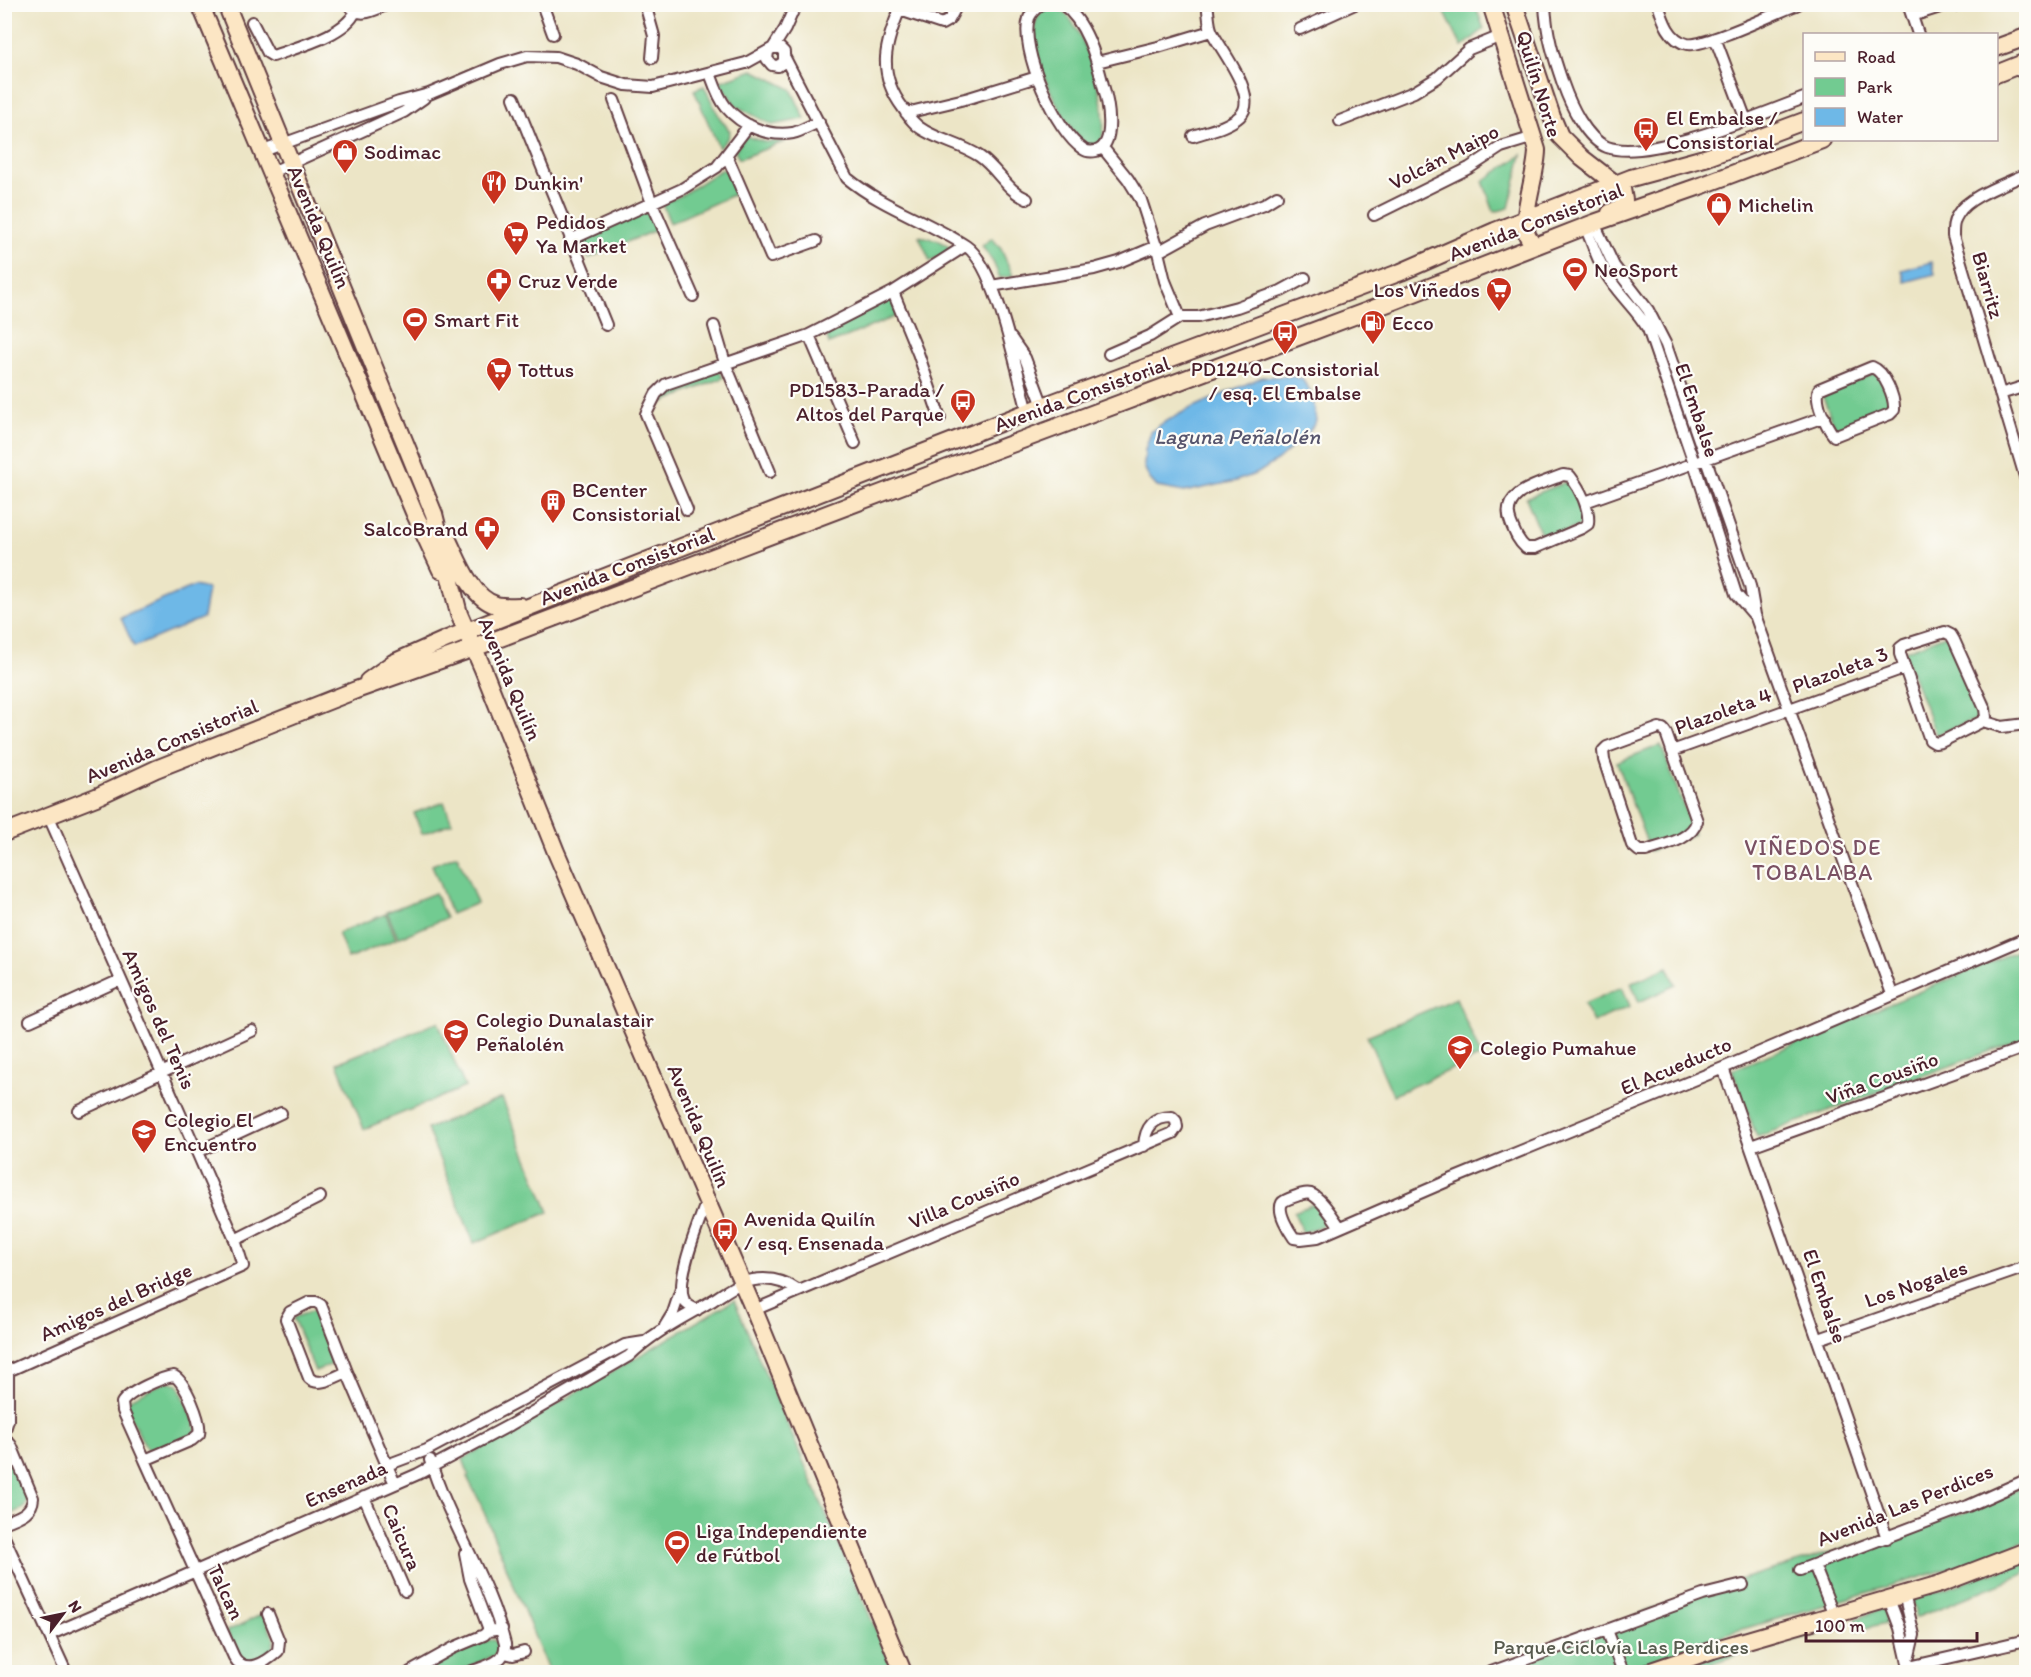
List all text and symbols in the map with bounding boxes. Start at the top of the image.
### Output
street label: Quilín Norte [1511,27,1568,140]
legend [1803,33,1998,141]
text: Road [1857,46,1896,68]
text: Park [1857,76,1892,98]
place label: El Embalse / Consistorial [1666,105,1778,154]
text: Water [1857,106,1903,128]
bus stop icon: El Embalse / Consistorial [1631,115,1661,153]
street label: Volcán Maipo [1385,118,1503,195]
shop icon: Sodimac [330,137,360,175]
place label: Sodimac [364,139,441,164]
street label: Avenida Quilín [282,162,357,292]
restaurant icon: Dunkin' [479,168,509,206]
place label: Dunkin' [514,170,583,195]
street label: Avenida Consistorial [1445,177,1627,266]
shop icon: Michelin [1704,190,1734,228]
place label: Michelin [1738,192,1814,217]
place label: Pedidos Ya Market [536,209,627,258]
supermarket icon: Pedidos Ya Market [501,219,531,257]
street label: Biarritz [1967,248,2010,321]
sports icon: NeoSport [1560,255,1590,293]
place label: NeoSport [1594,257,1678,282]
pharmacy icon: Cruz Verde [484,266,514,304]
place label: Cruz Verde [518,268,618,293]
supermarket icon: Los Viñedos [1484,275,1514,313]
place label: Los Viñedos [1373,277,1480,302]
sports icon: Smart Fit [400,305,430,343]
place label: Smart Fit [434,307,519,332]
fuel station icon: Ecco [1358,308,1388,346]
place label: Ecco [1392,310,1434,335]
bus stop icon: PD1240-Consistorial / esq. El Embalse [1270,318,1300,356]
street label: Avenida Consistorial [991,350,1173,437]
supermarket icon: Tottus [484,355,514,393]
place label: PD1240-Consistorial / esq. El Embalse [1191,356,1379,405]
place label: Tottus [518,357,574,382]
street label: El Embalse [1670,359,1725,460]
place label: PD1583-Parada / Altos del Parque [789,377,944,426]
bus stop icon: PD1583-Parada / Altos del Parque [948,387,978,425]
water label: Laguna Peñalolén [1154,423,1321,450]
place label: BCenter Consistorial [572,477,680,526]
building icon: BCenter Consistorial [538,487,568,525]
pharmacy icon: SalcoBrand [472,514,502,552]
place label: SalcoBrand [363,516,468,541]
street label: Avenida Consistorial [536,521,718,610]
street label: Avenida Quilín [473,614,548,744]
street label: Plazoleta 3 [1788,641,1891,698]
street label: Plazoleta 4 [1671,681,1775,740]
street label: Avenida Consistorial [82,693,262,788]
district label: VIÑEDOS DE TOBALABA [1744,834,1882,886]
street label: Amigos del Tenis [117,945,202,1093]
place label: Colegio Dunalastair Peñalolén [476,1007,655,1056]
school or university icon: Colegio Dunalastair Peñalolén [441,1017,471,1055]
street label: El Acueducto [1616,1031,1735,1100]
school or university icon: Colegio Pumahue [1445,1033,1475,1071]
place label: Colegio Pumahue [1480,1035,1637,1060]
street label: Viña Cousiño [1822,1046,1941,1109]
street label: Avenida Quilín [662,1061,737,1191]
place label: Colegio El Encuentro [164,1107,257,1156]
school or university icon: Colegio El Encuentro [129,1117,159,1155]
street label: Villa Cousiño [905,1165,1023,1234]
place label: Avenida Quilín / esq. Ensenada [744,1206,884,1255]
bus stop icon: Avenida Quilín / esq. Ensenada [710,1216,740,1254]
street label: El Embalse [1798,1245,1853,1346]
street label: Los Nogales [1861,1254,1971,1313]
street label: Amigos del Bridge [36,1257,196,1346]
street label: Ensenada [301,1454,391,1513]
street label: Avenida Las Perdices [1813,1458,1997,1551]
street label: Caicura [377,1500,428,1574]
place label: Liga Independiente de Fútbol [696,1518,867,1567]
sports icon: Liga Independiente de Fútbol [662,1528,692,1566]
street label: Talcan [203,1560,250,1624]
north arrow [33,1584,93,1644]
text: N [64,1597,86,1616]
scale bar [1806,1605,1977,1643]
text: 100 m [1815,1615,1865,1637]
park label: Parque Ciclovía Las Perdices [1493,1634,1749,1659]

